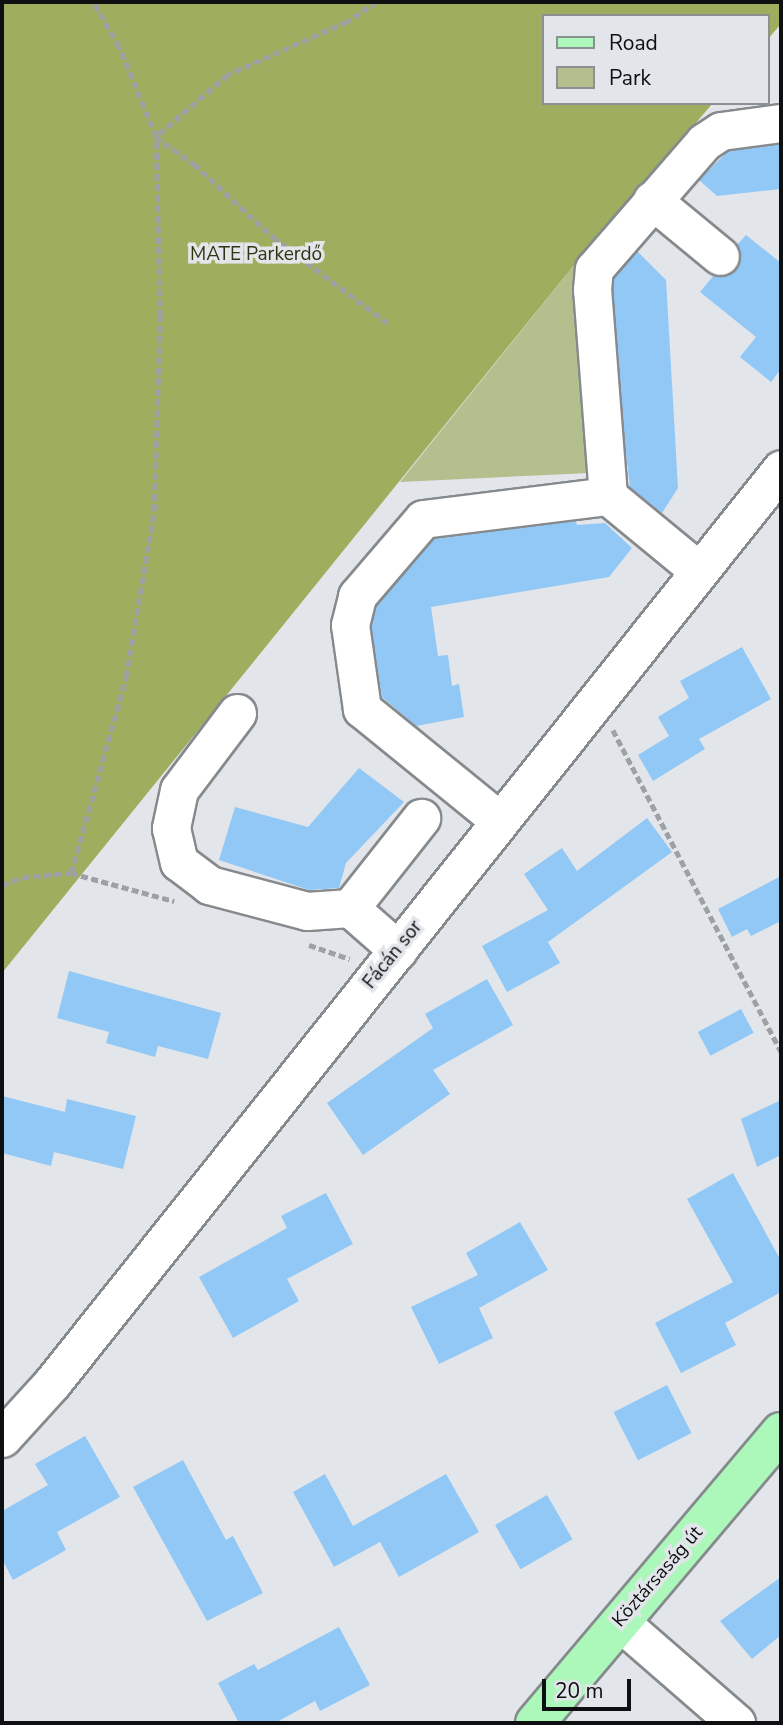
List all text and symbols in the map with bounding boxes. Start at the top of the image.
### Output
legend [542,14,769,105]
text: Road [609,29,658,57]
text: Park [609,64,651,92]
park label: MATE Parkerdő [190,244,322,266]
street label: Fácán sor [359,916,427,994]
street label: Köztársaság út [608,1522,708,1632]
scale bar [545,1666,634,1710]
text: 20 m [555,1677,604,1705]

